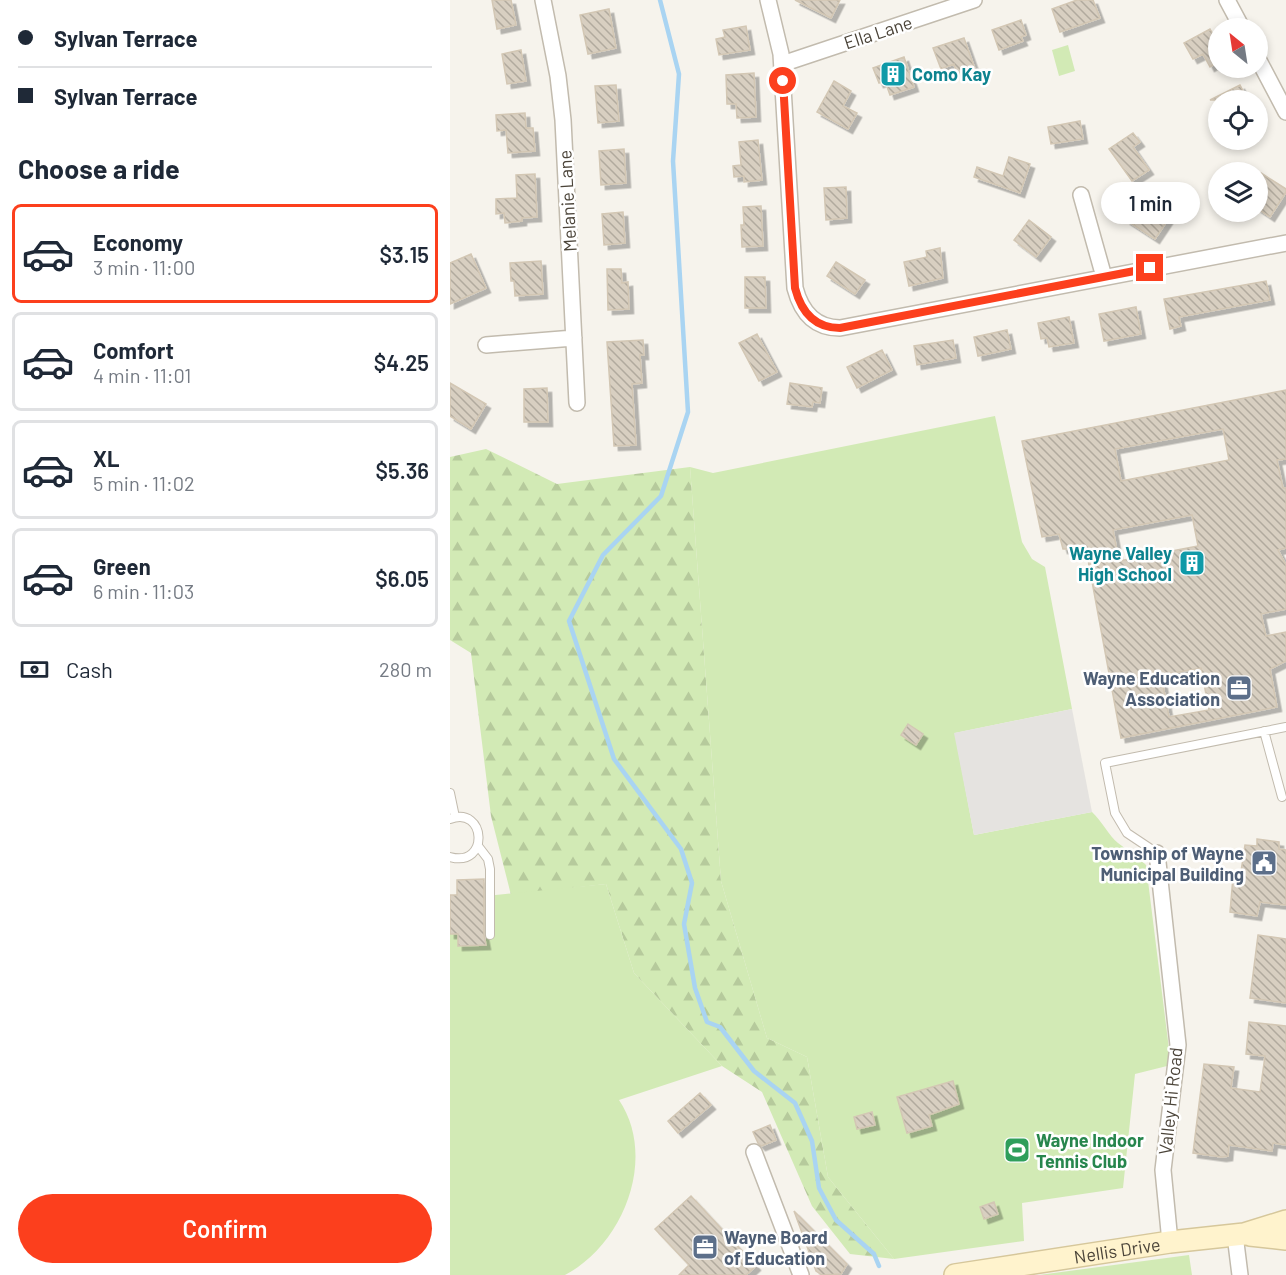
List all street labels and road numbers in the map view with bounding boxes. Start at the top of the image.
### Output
street label: Ella Lane [841,11,915,53]
street label: Melanie Lane [553,150,581,252]
street label: Valley Hi Road [1153,1046,1187,1156]
street label: Nellis Drive [1072,1233,1162,1268]

